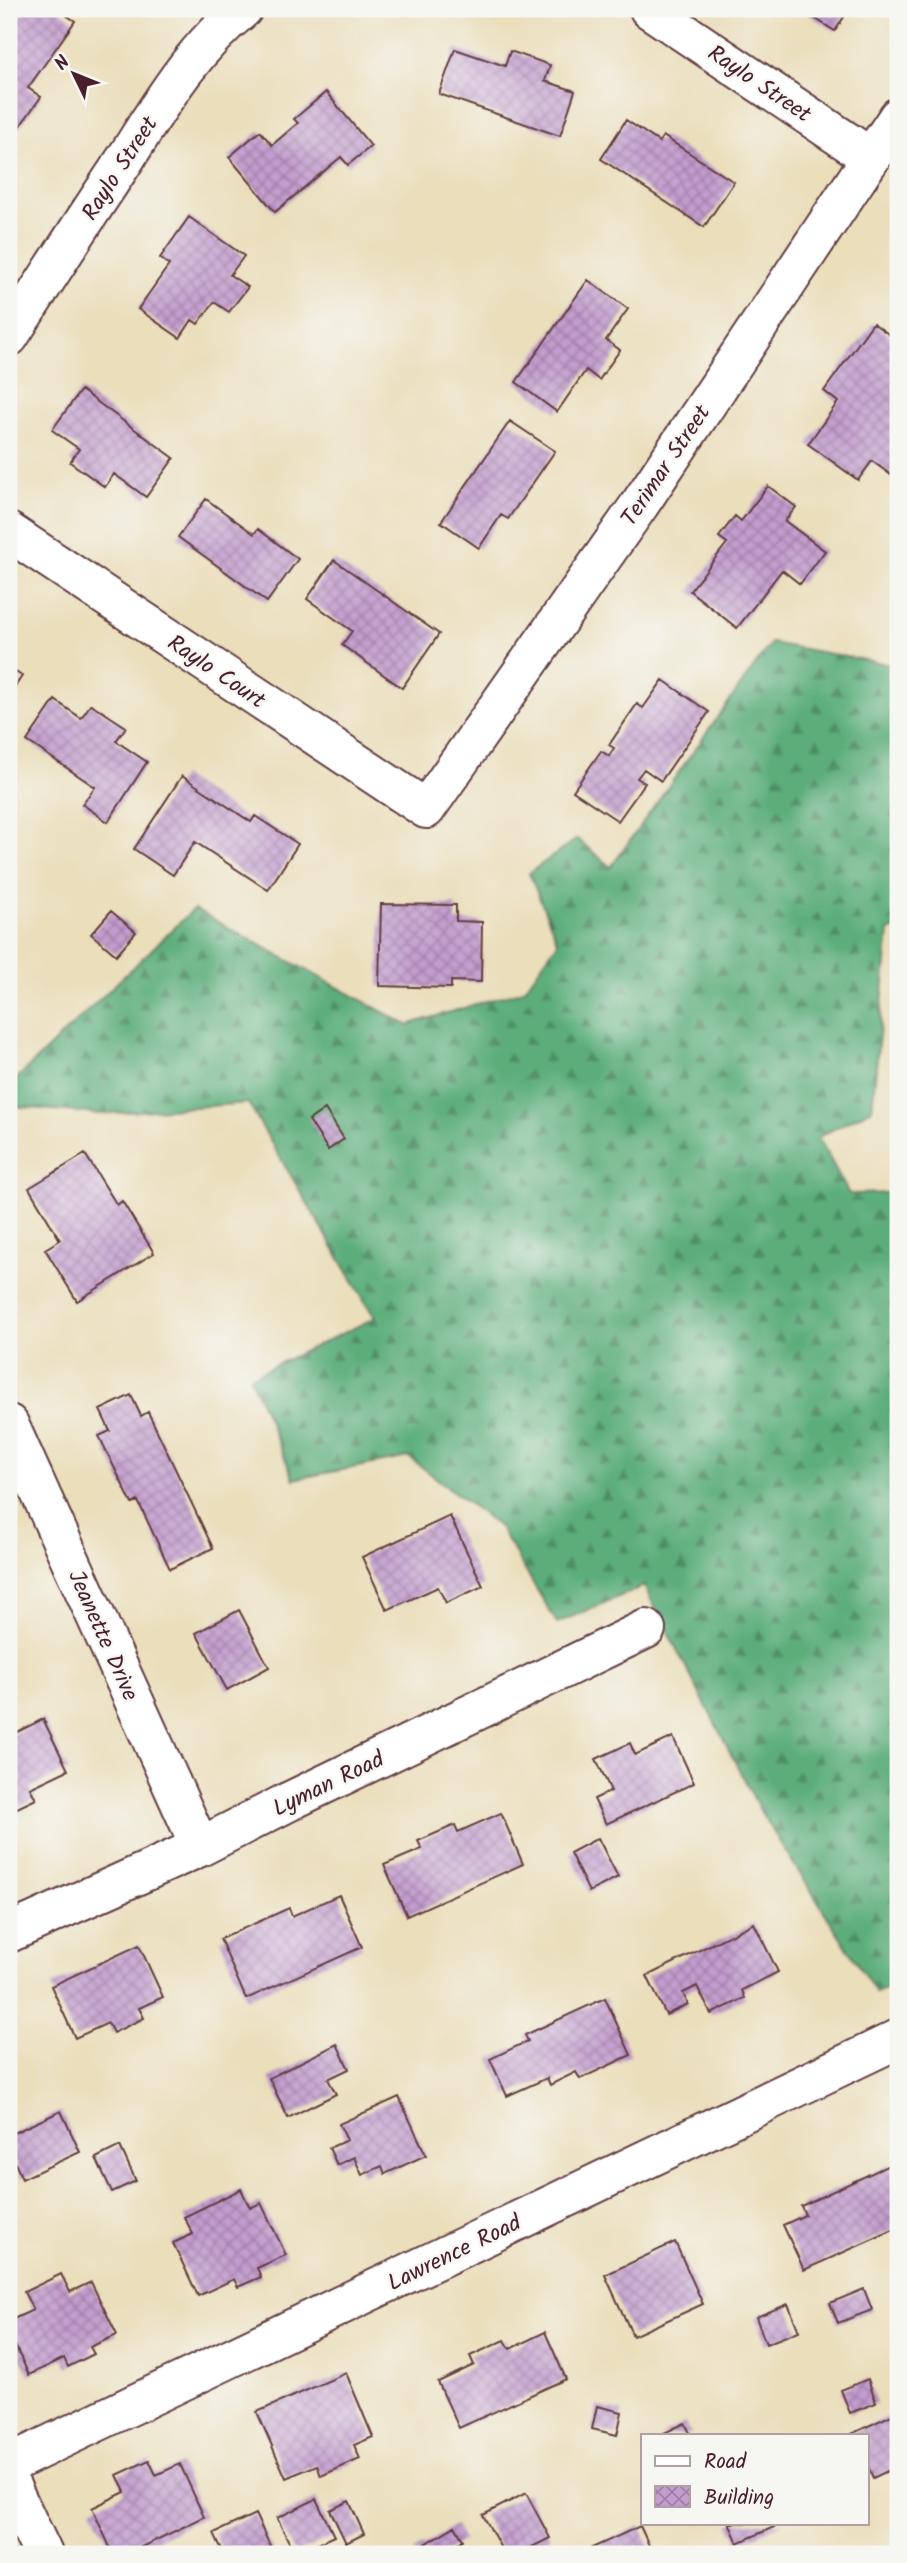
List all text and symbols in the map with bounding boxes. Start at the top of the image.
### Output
street label: Raylo Street [700,37,819,133]
north arrow [38,38,108,108]
text: N [48,49,78,78]
street label: Raylo Street [73,109,169,229]
street label: Terimar Street [613,397,721,534]
street label: Raylo Court [159,626,273,720]
street label: Jeanette Drive [57,1565,147,1707]
street label: Lyman Road [267,1742,391,1827]
street label: Lawrence Road [382,2206,528,2302]
legend [641,2434,869,2524]
text: Road [704,2446,747,2479]
text: Building [704,2482,774,2515]

